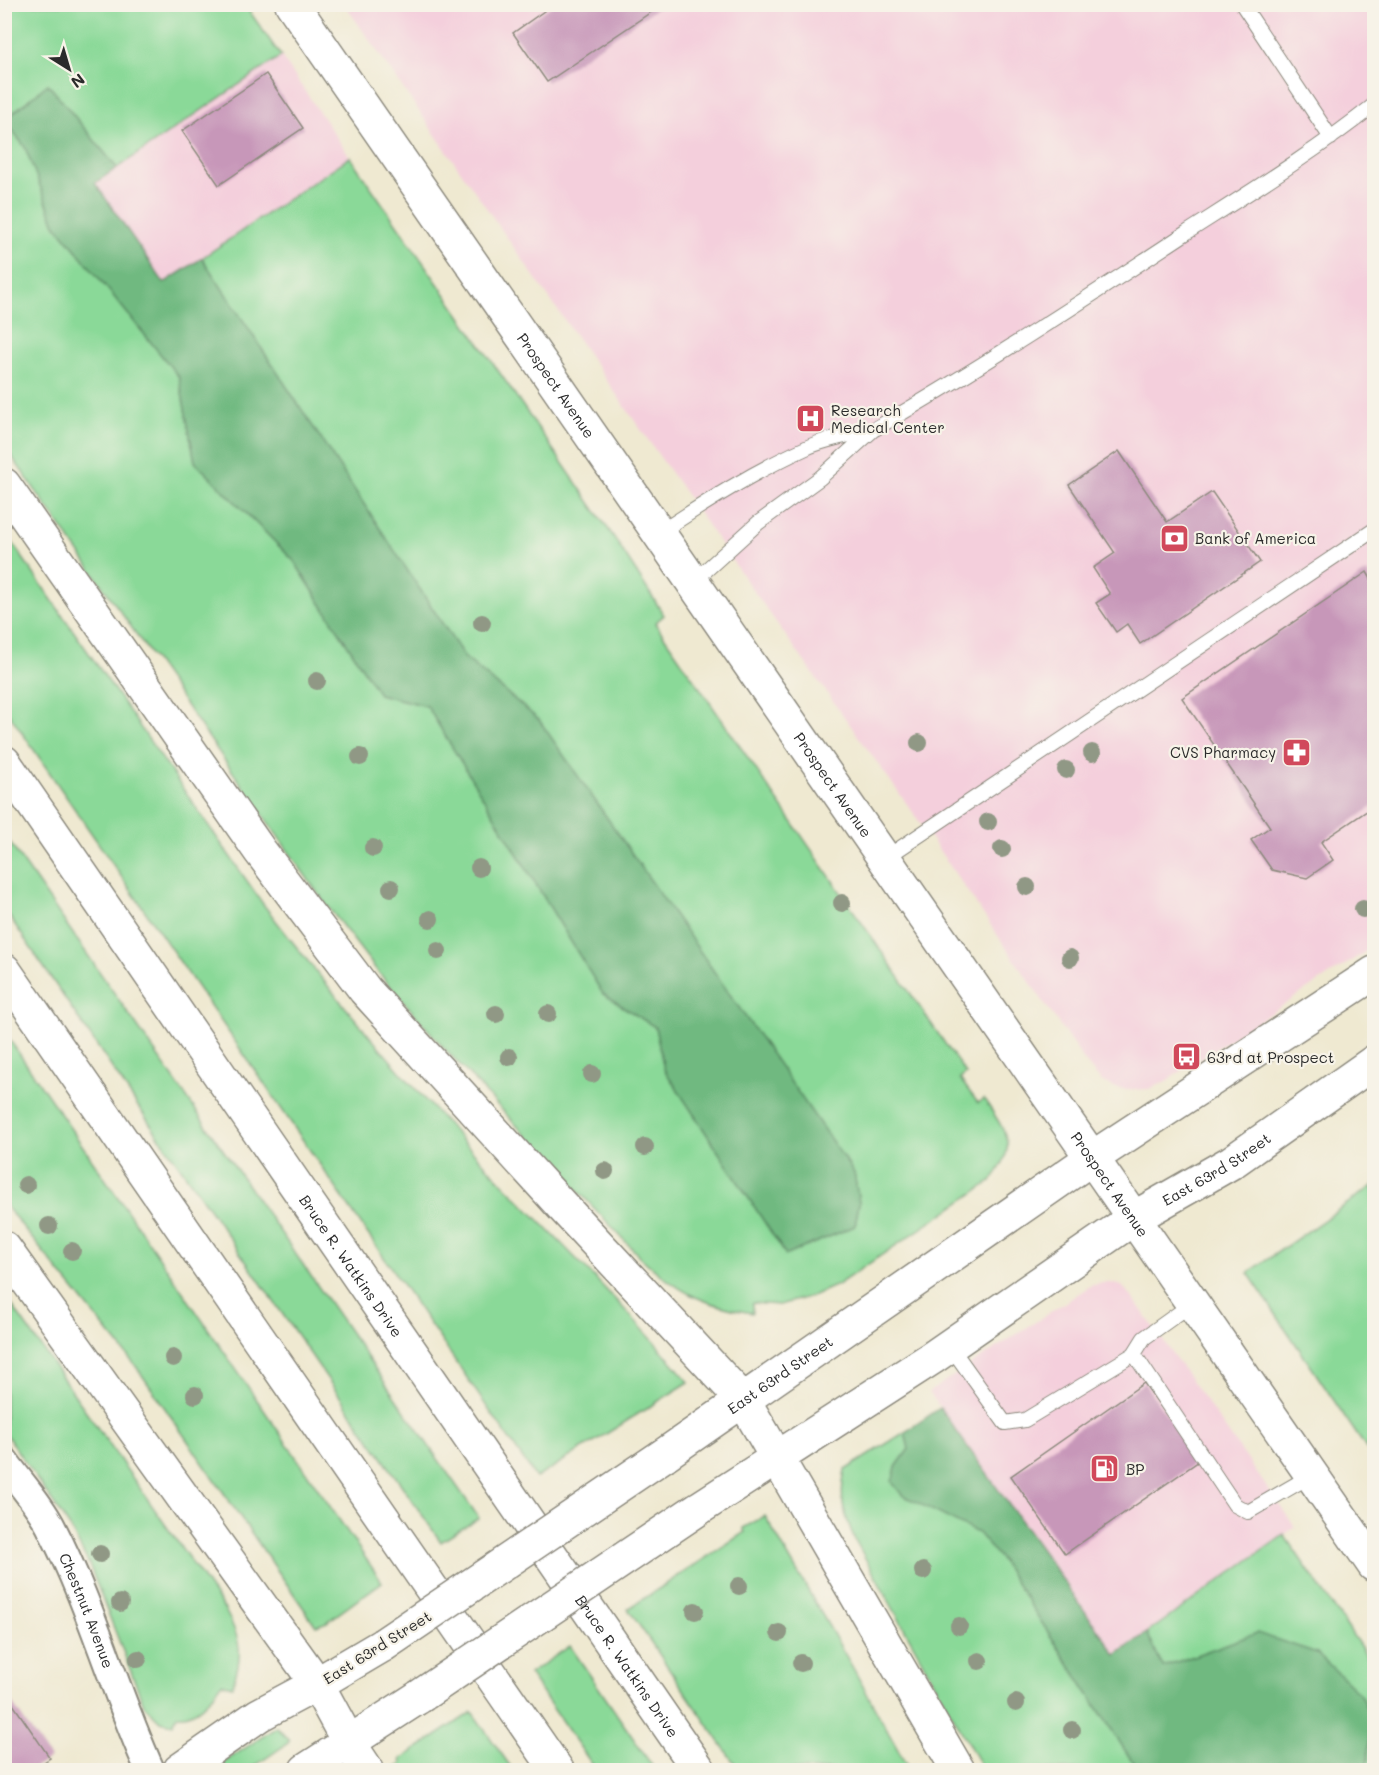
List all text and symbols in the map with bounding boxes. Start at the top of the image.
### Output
north arrow [39,39,99,99]
text: N [67,69,90,93]
street label: Prospect Avenue [513,329,600,442]
place label: Research Medical Center [831,400,945,437]
hospital icon: Research Medical Center [794,403,826,435]
bank icon: Bank of America [1158,522,1190,554]
place label: Bank of America [1195,528,1316,548]
street label: Prospect Avenue [790,728,877,841]
pharmacy icon: CVS Pharmacy [1281,736,1313,768]
place label: CVS Pharmacy [1170,742,1276,762]
bus stop icon: 63rd at Prospect [1170,1041,1202,1073]
place label: 63rd at Prospect [1207,1047,1334,1067]
street label: Prospect Avenue [1067,1128,1153,1241]
street label: East 63rd Street [1158,1128,1275,1210]
street label: Bruce R. Watkins Drive [295,1191,408,1341]
street label: East 63rd Street [723,1331,837,1418]
fuel station icon: BP [1089,1453,1121,1485]
place label: BP [1126,1459,1144,1479]
street label: Chestnut Avenue [55,1550,119,1671]
street label: Bruce R. Watkins Drive [571,1591,683,1741]
street label: East 63rd Street [319,1606,435,1688]

